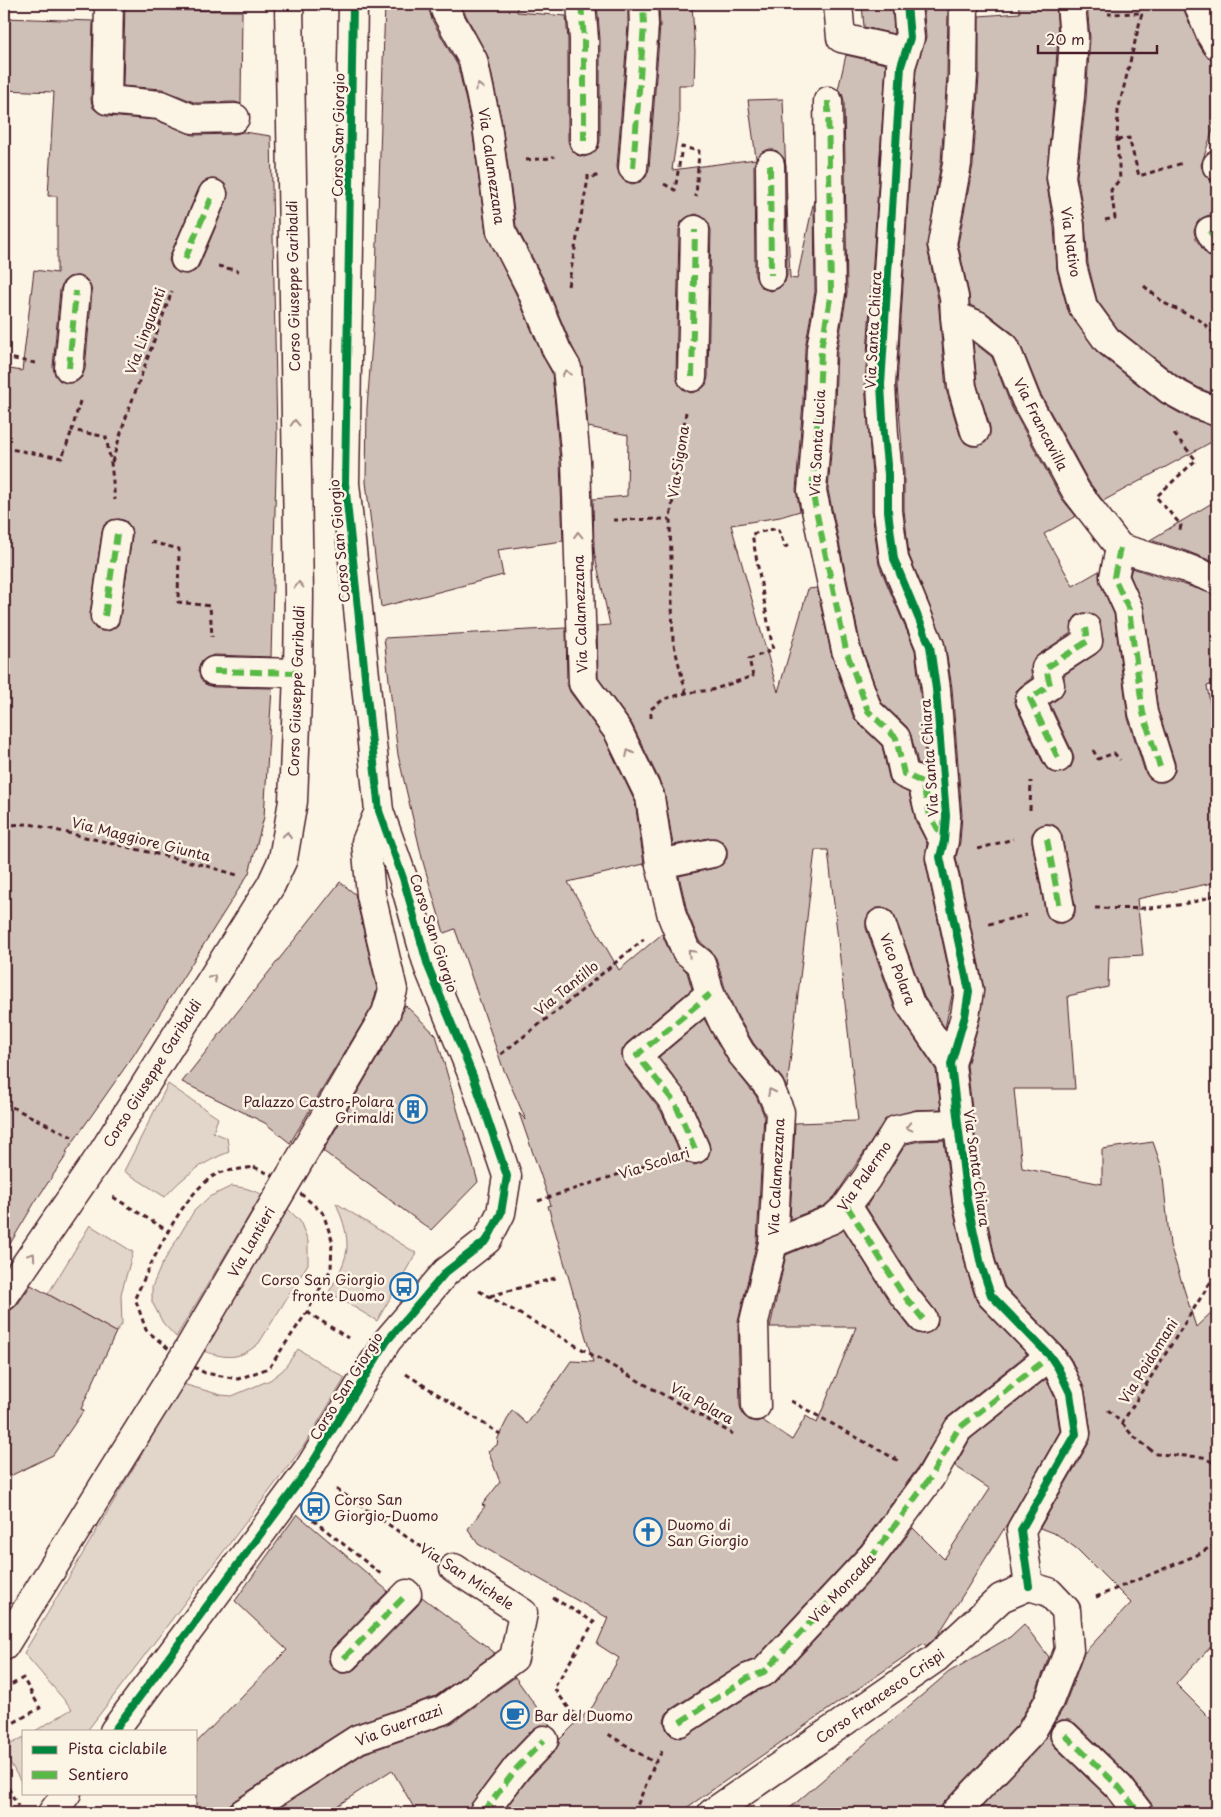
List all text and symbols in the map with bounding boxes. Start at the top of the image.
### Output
scale bar [1038,22,1157,54]
text: 20 m [1046,27,1085,50]
street label: Corso San Giorgio [326,73,350,197]
one-way arrow [474,83,485,92]
street label: Via Calamezzana [473,106,511,226]
street label: Corso Giuseppe Garibaldi [281,200,305,372]
street label: Via Nativo [1056,206,1086,279]
street label: Via Santa Chiara [859,270,887,389]
street label: Via Linguanti [120,285,170,377]
one-way arrow [562,369,572,378]
street label: Via Francavilla [1009,374,1074,475]
street label: Via Santa Lucia [804,389,830,497]
one-way arrow [290,419,301,427]
street label: Via Sigona [662,424,694,500]
street label: Corso San Giorgio [323,478,355,604]
one-way arrow [573,531,583,538]
street label: Via Calamezzana [567,555,593,673]
one-way arrow [293,581,304,589]
street label: Corso Giuseppe Garibaldi [283,605,309,777]
street label: Via Santa Chiara [914,698,944,818]
one-way arrow [624,749,635,758]
street label: Via Maggiore Giunta [69,812,213,867]
one-way arrow [281,830,291,839]
street label: Corso San Giorgio [405,871,463,995]
street label: Vico Polara [875,930,921,1008]
one-way arrow [688,950,697,959]
street label: Via Tantillo [529,955,603,1020]
one-way arrow [207,974,216,983]
street label: Corso Giuseppe Garibaldi [98,995,206,1151]
one-way arrow [767,1088,777,1097]
place label: Palazzo Castro-Polara Grimaldi [243,1091,394,1128]
building icon: Palazzo Castro-Polara Grimaldi [398,1094,428,1124]
street label: Via Santa Chiara [958,1108,996,1228]
street label: Via Calamezzana [762,1117,790,1236]
one-way arrow [904,1121,913,1132]
street label: Via Palermo [832,1136,896,1216]
street label: Via Scolari [616,1142,692,1184]
street label: Via Lantieri [222,1203,280,1281]
one-way arrow [26,1252,35,1262]
place label: Corso San Giorgio fronte Duomo [261,1269,385,1306]
bus stop icon: Corso San Giorgio fronte Duomo [389,1272,419,1302]
street label: Via Poidomani [1113,1314,1183,1408]
street label: Corso San Giorgio [304,1328,388,1444]
street label: Via Polara [666,1377,738,1429]
place label: Corso San Giorgio-Duomo [334,1489,438,1526]
bus stop icon: Corso San Giorgio-Duomo [300,1492,330,1522]
place label: Duomo di San Giorgio [667,1514,749,1551]
church icon: Duomo di San Giorgio [633,1517,663,1547]
street label: Via San Michele [416,1537,519,1615]
street label: Via Moncada [804,1548,880,1628]
street label: Corso Francesco Crispi [811,1643,949,1748]
street label: Via Guerrazzi [352,1699,446,1751]
cafe icon: Bar del Duomo [500,1700,530,1730]
place label: Bar del Duomo [534,1705,633,1726]
legend [22,1730,198,1794]
text: Pista ciclabile [68,1736,167,1759]
text: Sentiero [68,1762,129,1785]

